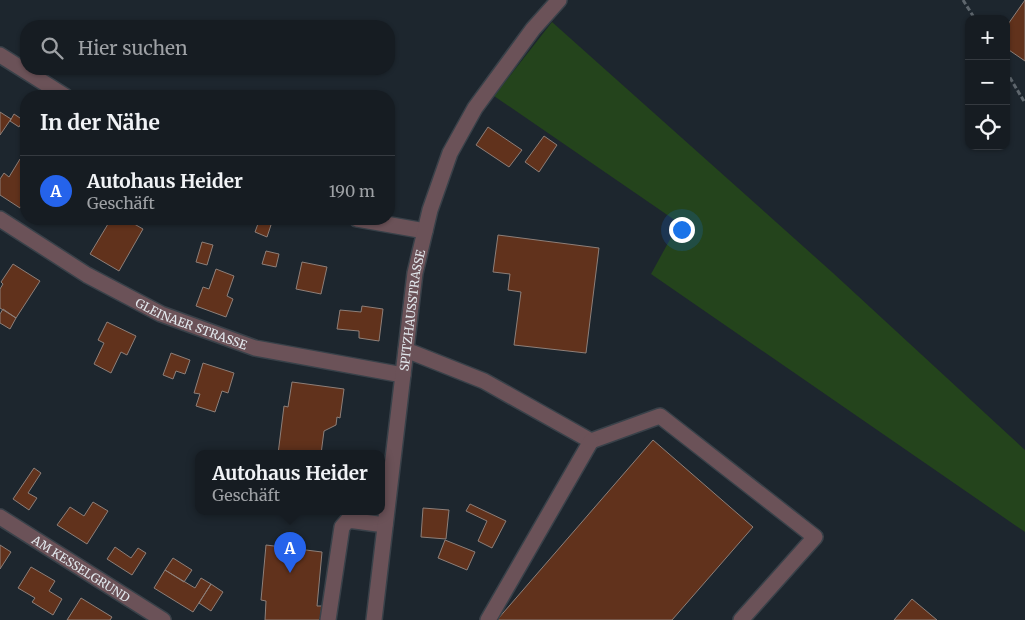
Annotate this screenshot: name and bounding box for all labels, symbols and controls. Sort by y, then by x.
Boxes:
map controls [965,15,1010,150]
button: + [965,15,1010,60]
search box [20,20,395,75]
icon: search [38,34,66,62]
text: Hier suchen [78,36,188,60]
button: − [965,60,1010,105]
button: locate [965,105,1010,150]
text: In der Nähe [40,109,160,136]
text: Autohaus Heider [87,169,243,193]
text: A [50,181,62,201]
text: 190 m [329,181,375,201]
text: Geschäft [87,193,155,213]
your location [669,217,695,243]
street label: SPITZHAUSSTRASSE [396,248,428,372]
street label: GLEINAER STRASSE [133,295,250,352]
popup [195,450,385,515]
text: Autohaus Heider [212,461,368,485]
text: Geschäft [212,485,280,505]
street label: AM KESSELGRUND [28,531,133,605]
pin: A [274,532,306,573]

